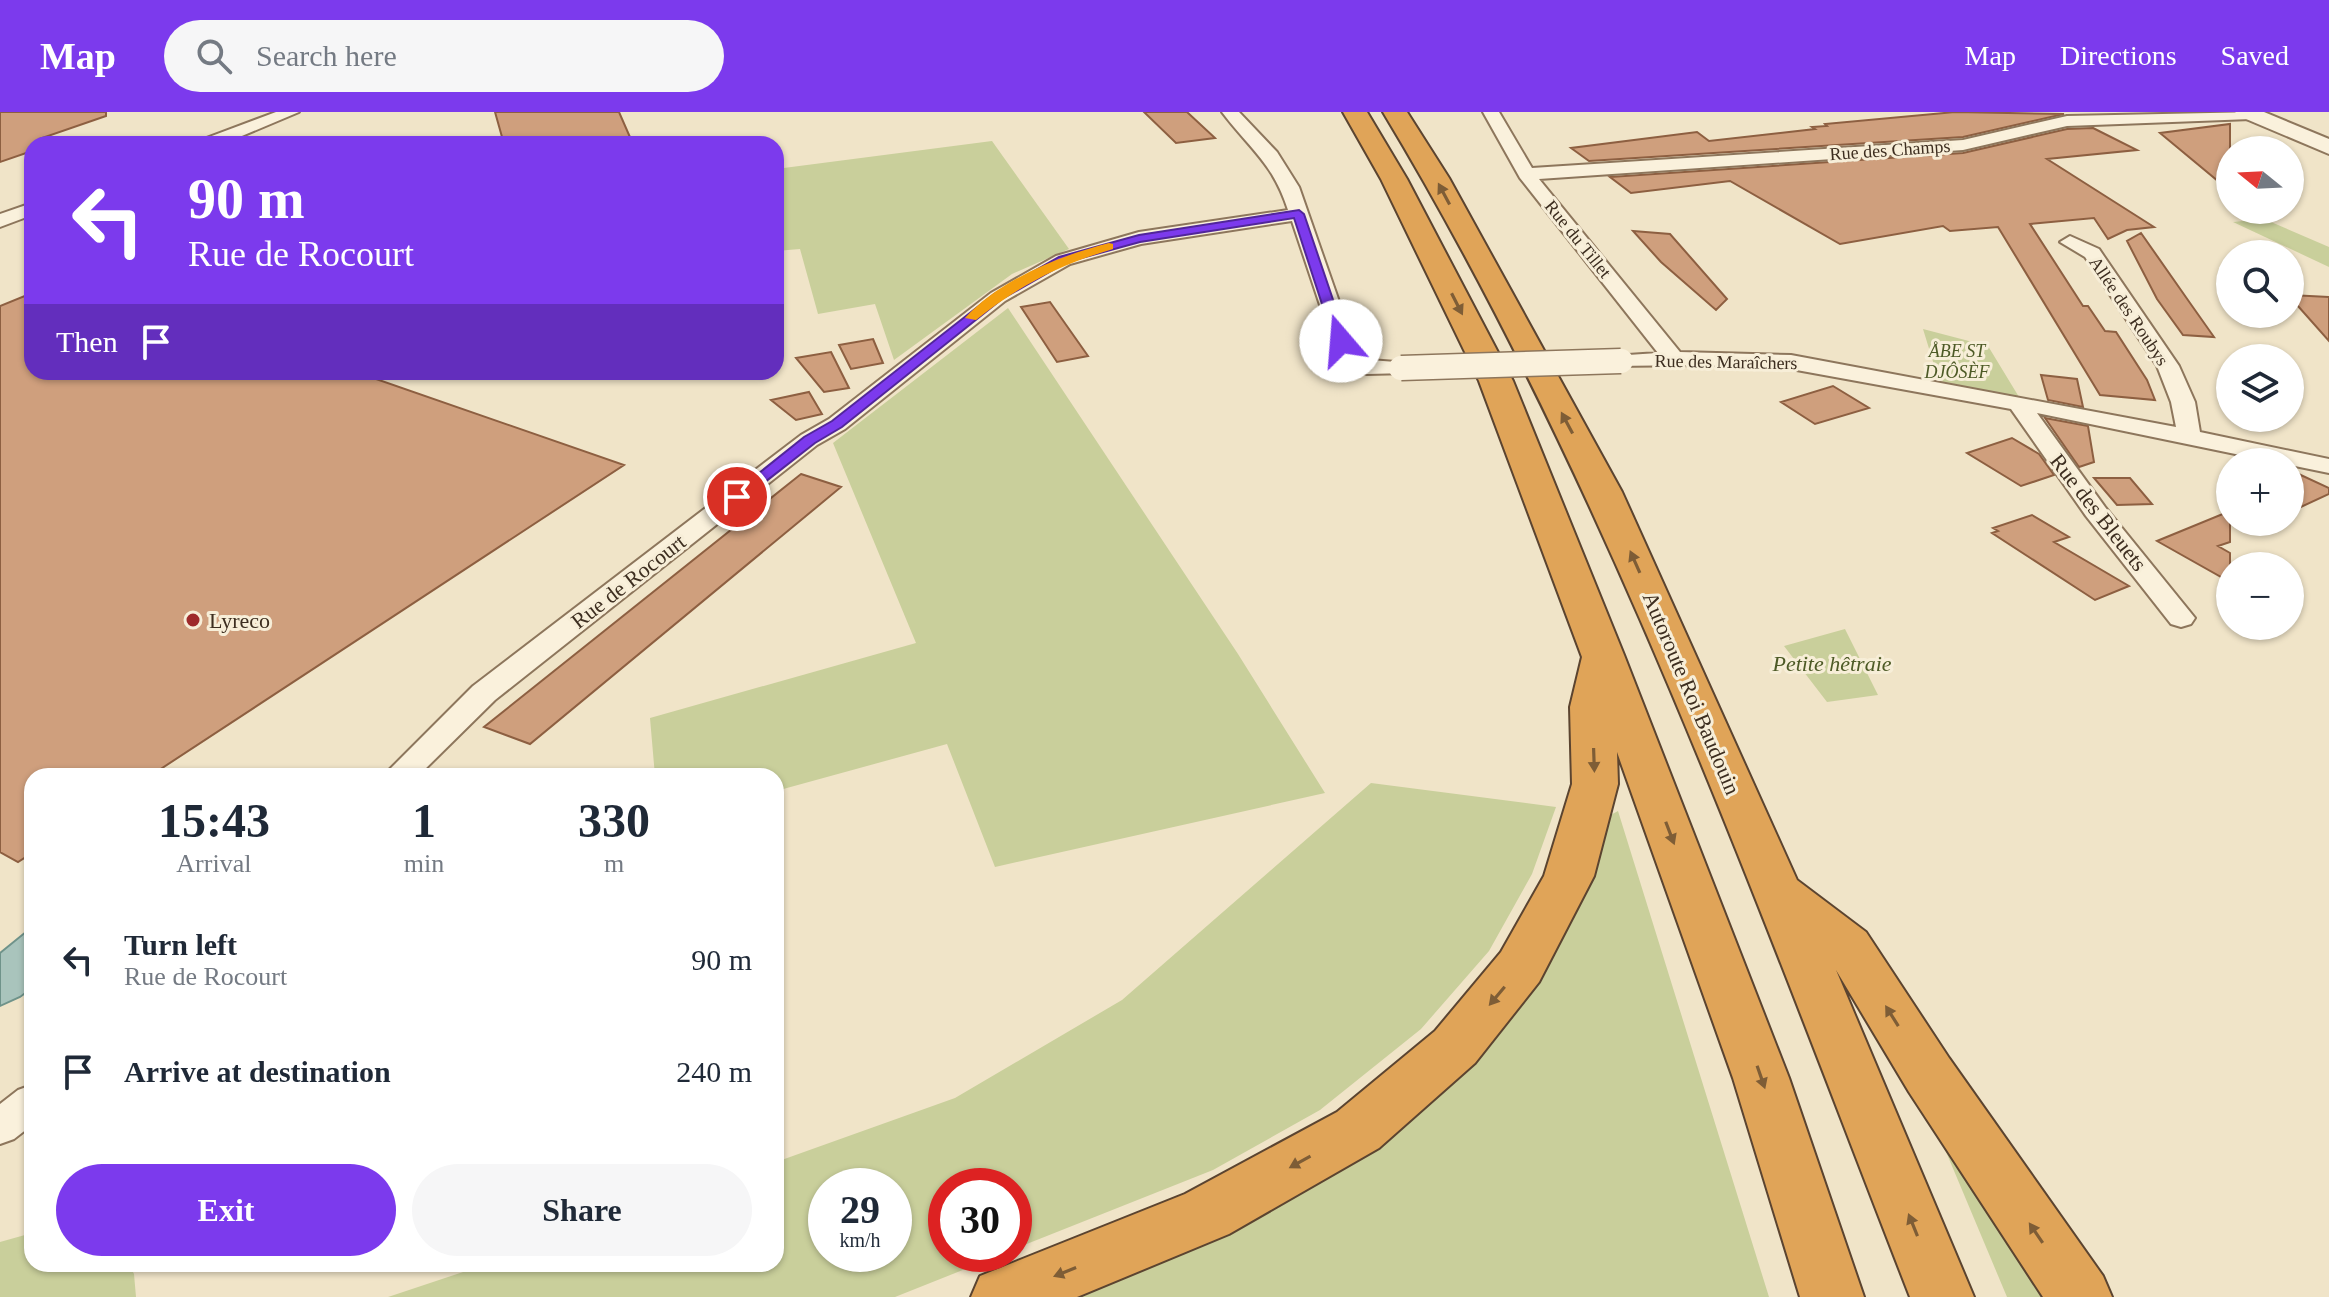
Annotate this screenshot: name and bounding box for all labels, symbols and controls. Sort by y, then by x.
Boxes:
search box [164,20,724,92]
icon: search [192,34,236,78]
text: Map [40,35,116,77]
text: Search here [256,39,397,72]
text: Map [1965,40,2016,71]
text: Directions [2060,40,2177,71]
text: Saved [2221,40,2289,71]
street label: Rue des Champs [1829,136,1951,164]
north arrow [2216,136,2304,224]
map controls [2216,136,2304,640]
icon: left [56,168,160,272]
text: 90 m [188,168,305,230]
one-way arrow [1438,182,1451,205]
street label: Rue du Tillet [1541,196,1615,282]
text: Rue de Rocourt [188,234,414,274]
button: search [2216,240,2304,328]
street label: Allée des Roubys [2085,253,2173,369]
one-way arrow [1451,293,1464,316]
position arrow [1299,299,1383,383]
icon: arrive [134,320,178,364]
text: Then [56,325,118,358]
park label: ÅBE ST DJÔSÈF [1924,341,1990,382]
button: layers [2216,344,2304,432]
street label: Rue des Maraîchers [1654,351,1798,373]
one-way arrow [1560,412,1574,434]
button: + [2216,448,2304,536]
street label: Rue des Bleuets [2045,449,2152,576]
pin [703,463,771,531]
icon: arrive [715,475,759,519]
street label: Rue de Rocourt [566,529,690,634]
one-way arrow [1628,550,1642,574]
button: − [2216,552,2304,640]
street label: Autoroute Roi Baudouin [1638,588,1746,798]
place label: Lyreco [209,608,270,633]
marker: Lyreco [184,611,202,629]
park label: Petite hêtraie [1771,651,1892,676]
one-way arrow [1588,748,1601,773]
text: 15:43 [158,794,270,847]
text: 1 [412,794,436,847]
text: 330 [578,794,650,847]
one-way arrow [1664,821,1677,845]
text: Arrival [176,849,251,878]
text: min [404,849,444,878]
text: m [604,849,624,878]
text: Turn left [124,928,237,961]
icon: left [56,938,100,982]
text: 90 m [691,943,752,976]
text: Rue de Rocourt [124,962,287,991]
one-way arrow [1489,986,1506,1006]
one-way arrow [1886,1005,1900,1027]
icon: arrive [56,1050,100,1094]
text: Arrive at destination [124,1055,391,1088]
text: 240 m [676,1055,752,1088]
one-way arrow [1755,1065,1767,1089]
one-way arrow [1289,1155,1311,1169]
button: Exit [56,1164,396,1256]
button: Share [412,1164,752,1256]
speed limit sign: 30 [928,1168,1032,1272]
text: 29 [840,1187,880,1232]
one-way arrow [1906,1213,1919,1237]
one-way arrow [2029,1222,2044,1243]
text: km/h [839,1229,881,1251]
one-way arrow [1053,1266,1077,1279]

